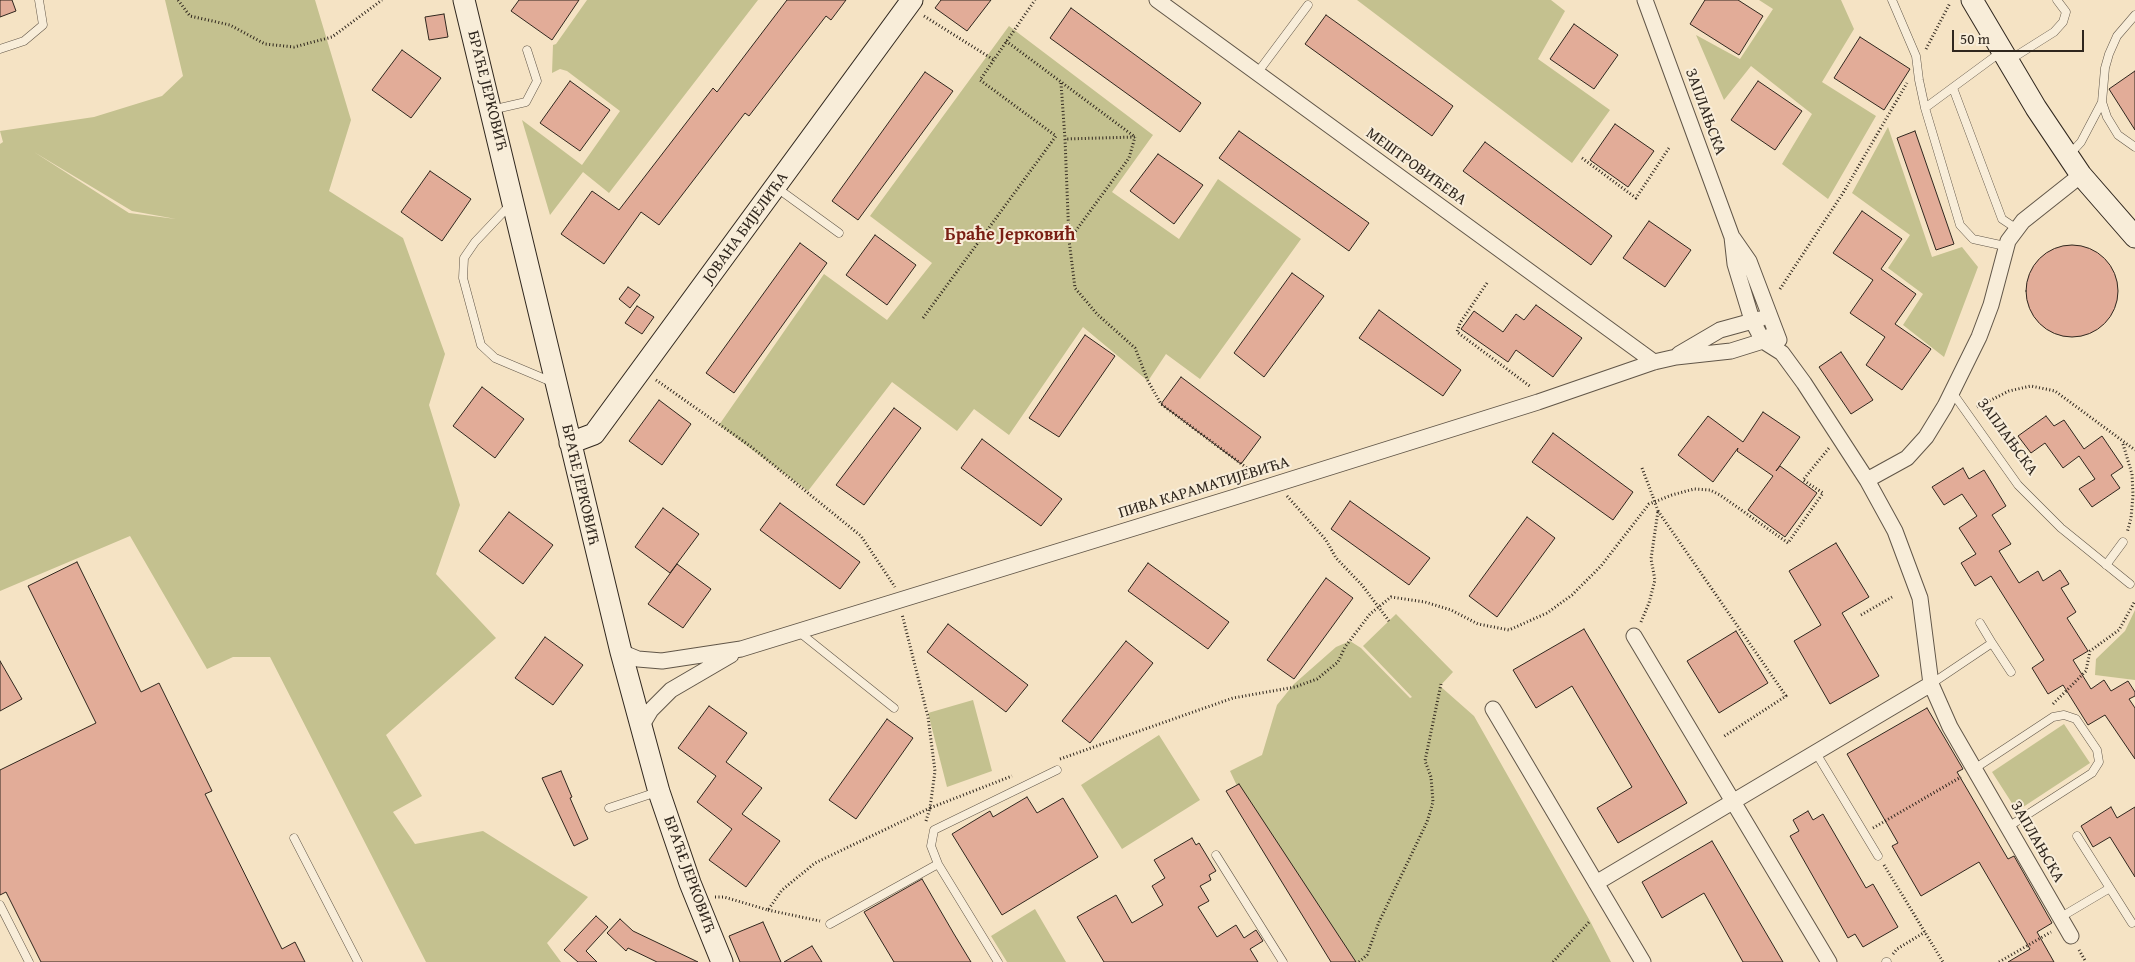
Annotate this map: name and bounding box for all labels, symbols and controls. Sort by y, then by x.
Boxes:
scale bar [1955,20,2088,52]
text: 50 m [1960,28,1990,49]
street label: БРАЋЕ ЈЕРКОВИЋ [463,29,511,153]
street label: ЗАПЛАЊСКА [1680,66,1730,158]
street label: МЕШТРОВИЋЕВА [1362,124,1470,210]
street label: ЈОВАНА БИЈЕЛИЋА [699,169,793,287]
district label: Браће Јерковић [945,224,1075,246]
street label: ЗАПЛАЊСКА [1973,395,2041,479]
street label: БРАЋЕ ЈЕРКОВИЋ [557,423,603,547]
street label: ПИВА КАРАМАТИЈЕВИЋА [1116,453,1292,523]
street label: ЗАПЛАЊСКА [2006,798,2068,886]
street label: БРАЋЕ ЈЕРКОВИЋ [659,814,719,936]

